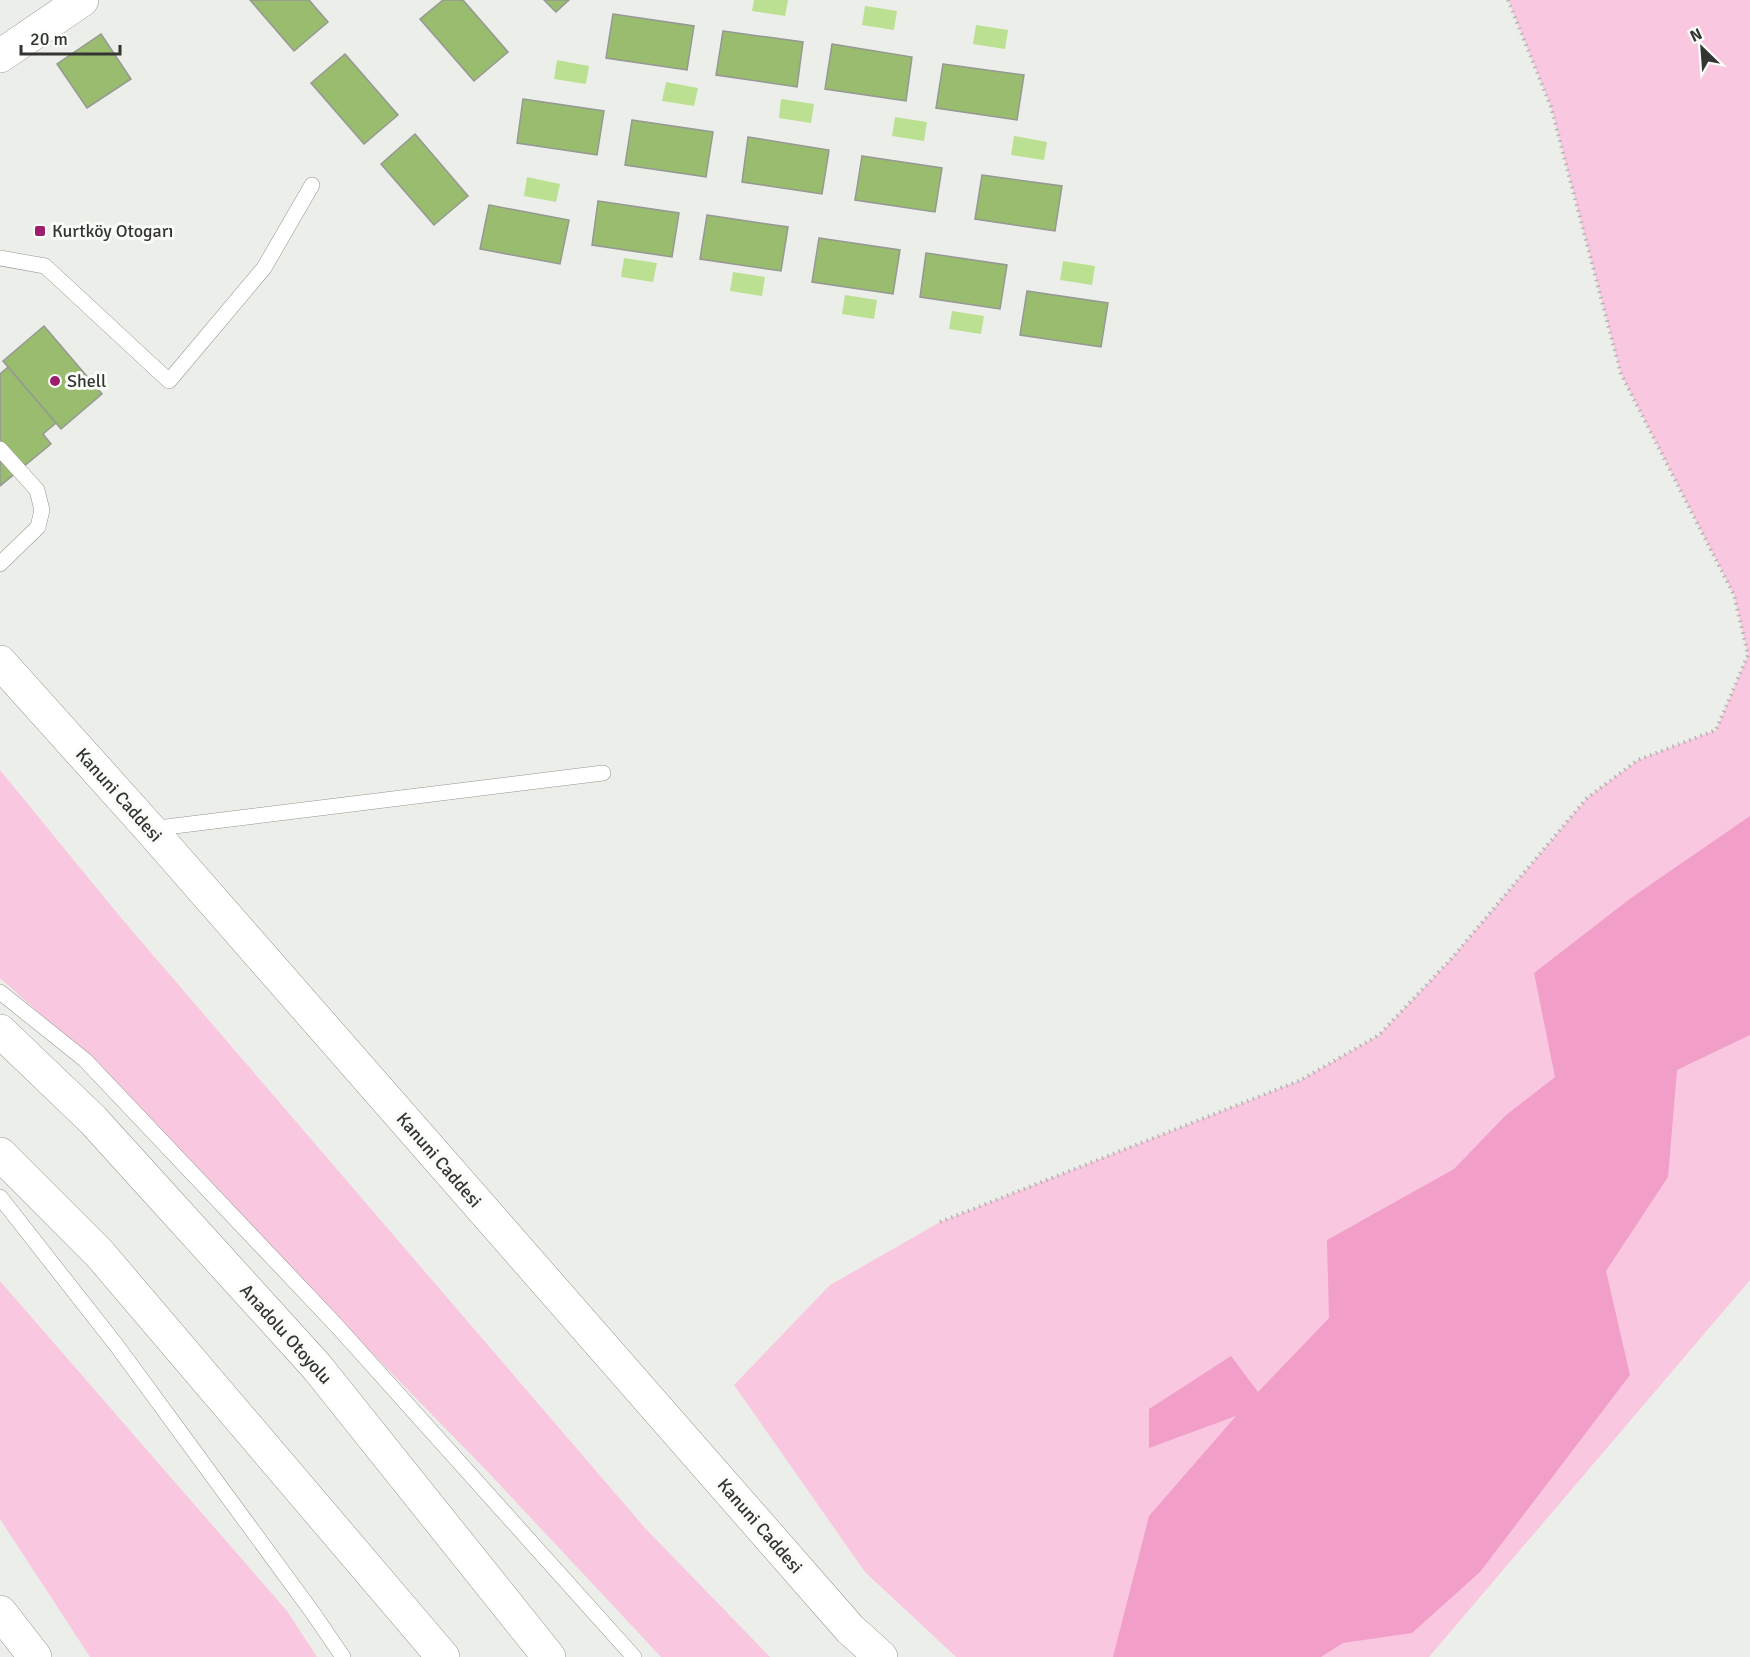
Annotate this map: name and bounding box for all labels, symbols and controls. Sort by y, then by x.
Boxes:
scale bar [21,18,120,56]
north arrow [1672,18,1732,78]
text: N [1687,24,1705,47]
text: 20 m [30,28,68,50]
place label: Kurtköy Otogarı [52,220,173,242]
marker: Kurtköy Otogarı [33,224,47,238]
place label: Shell [67,370,106,392]
marker: Shell [48,374,62,388]
street label: Kanuni Caddesi [71,743,167,847]
street label: Kanuni Caddesi [392,1108,486,1212]
street label: Anadolu Otoyolu [235,1279,337,1389]
street label: Kanuni Caddesi [713,1474,807,1578]

